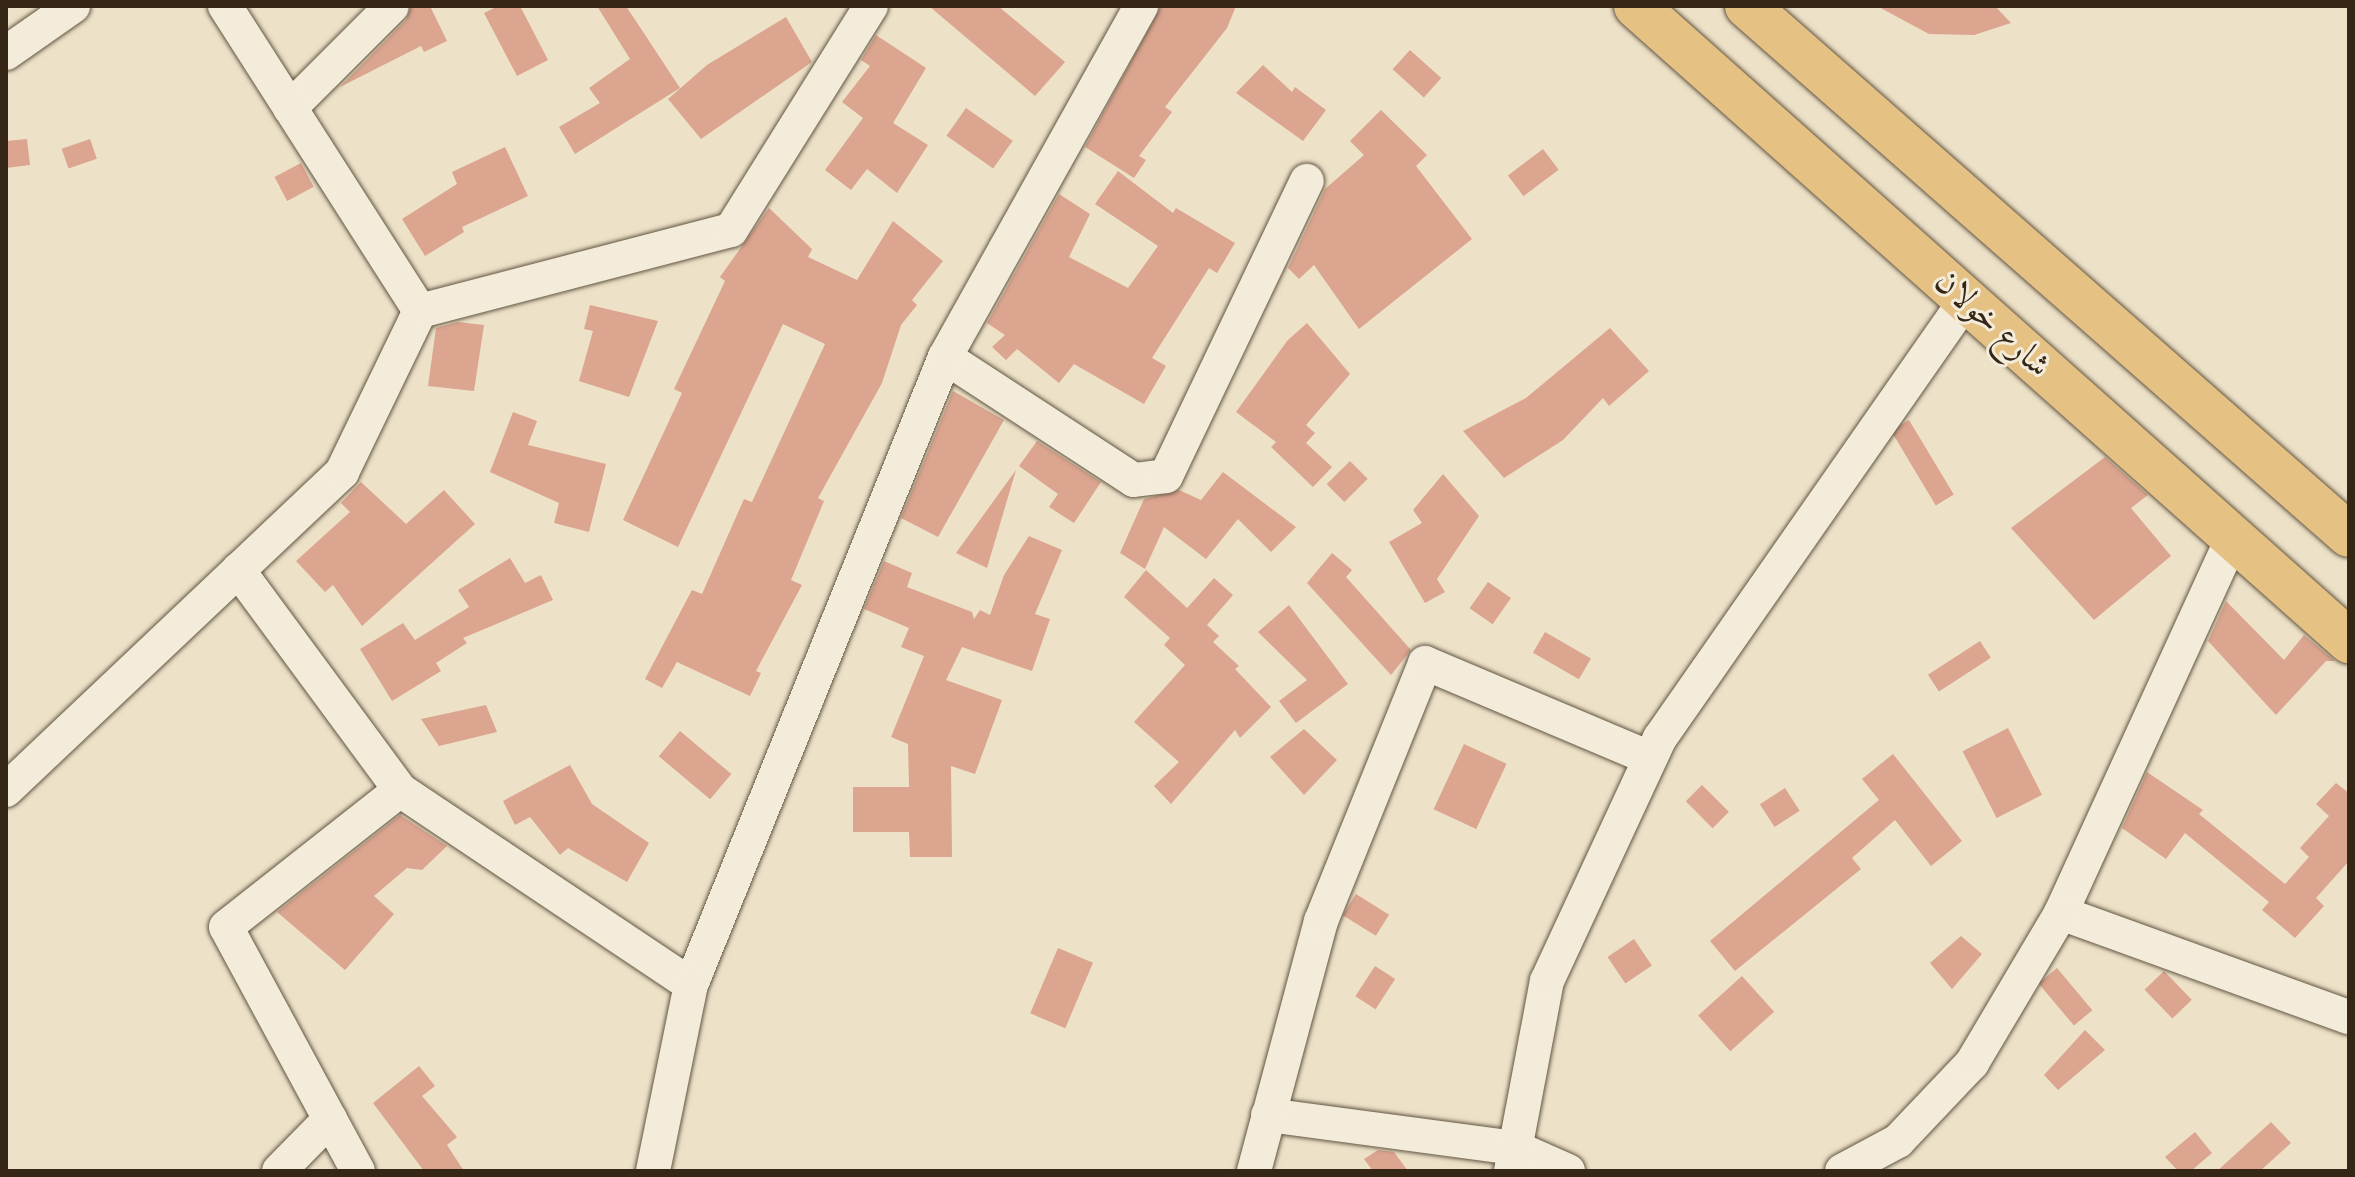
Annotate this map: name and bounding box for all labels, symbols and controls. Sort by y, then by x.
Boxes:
street label: شارع خولان [1926,261,2058,387]

